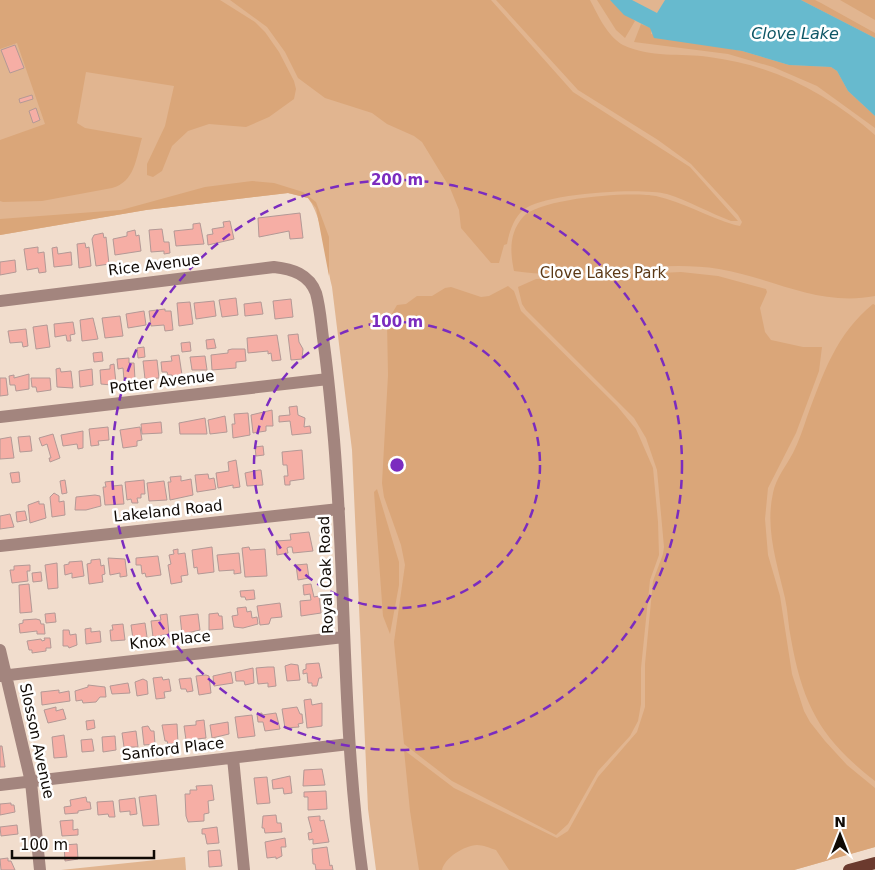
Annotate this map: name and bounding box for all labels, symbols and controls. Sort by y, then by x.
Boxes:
water label: Clove Lake [751,24,839,43]
text: 200 m [371,171,423,189]
street label: Rice Avenue [107,250,201,280]
park label: Clove Lakes Park [540,264,667,282]
text: 100 m [371,313,423,331]
street label: Potter Avenue [109,367,215,397]
centre of rings [388,456,406,474]
street label: Lakeland Road [112,496,224,526]
street label: Royal Oak Road [315,516,337,634]
street label: Knox Place [128,627,212,653]
street label: Slosson Avenue [16,682,58,800]
street label: Sanford Place [121,734,225,764]
north arrow [815,810,865,860]
text: N [834,814,846,830]
scale bar [12,828,155,860]
text: 100 m [20,836,68,854]

